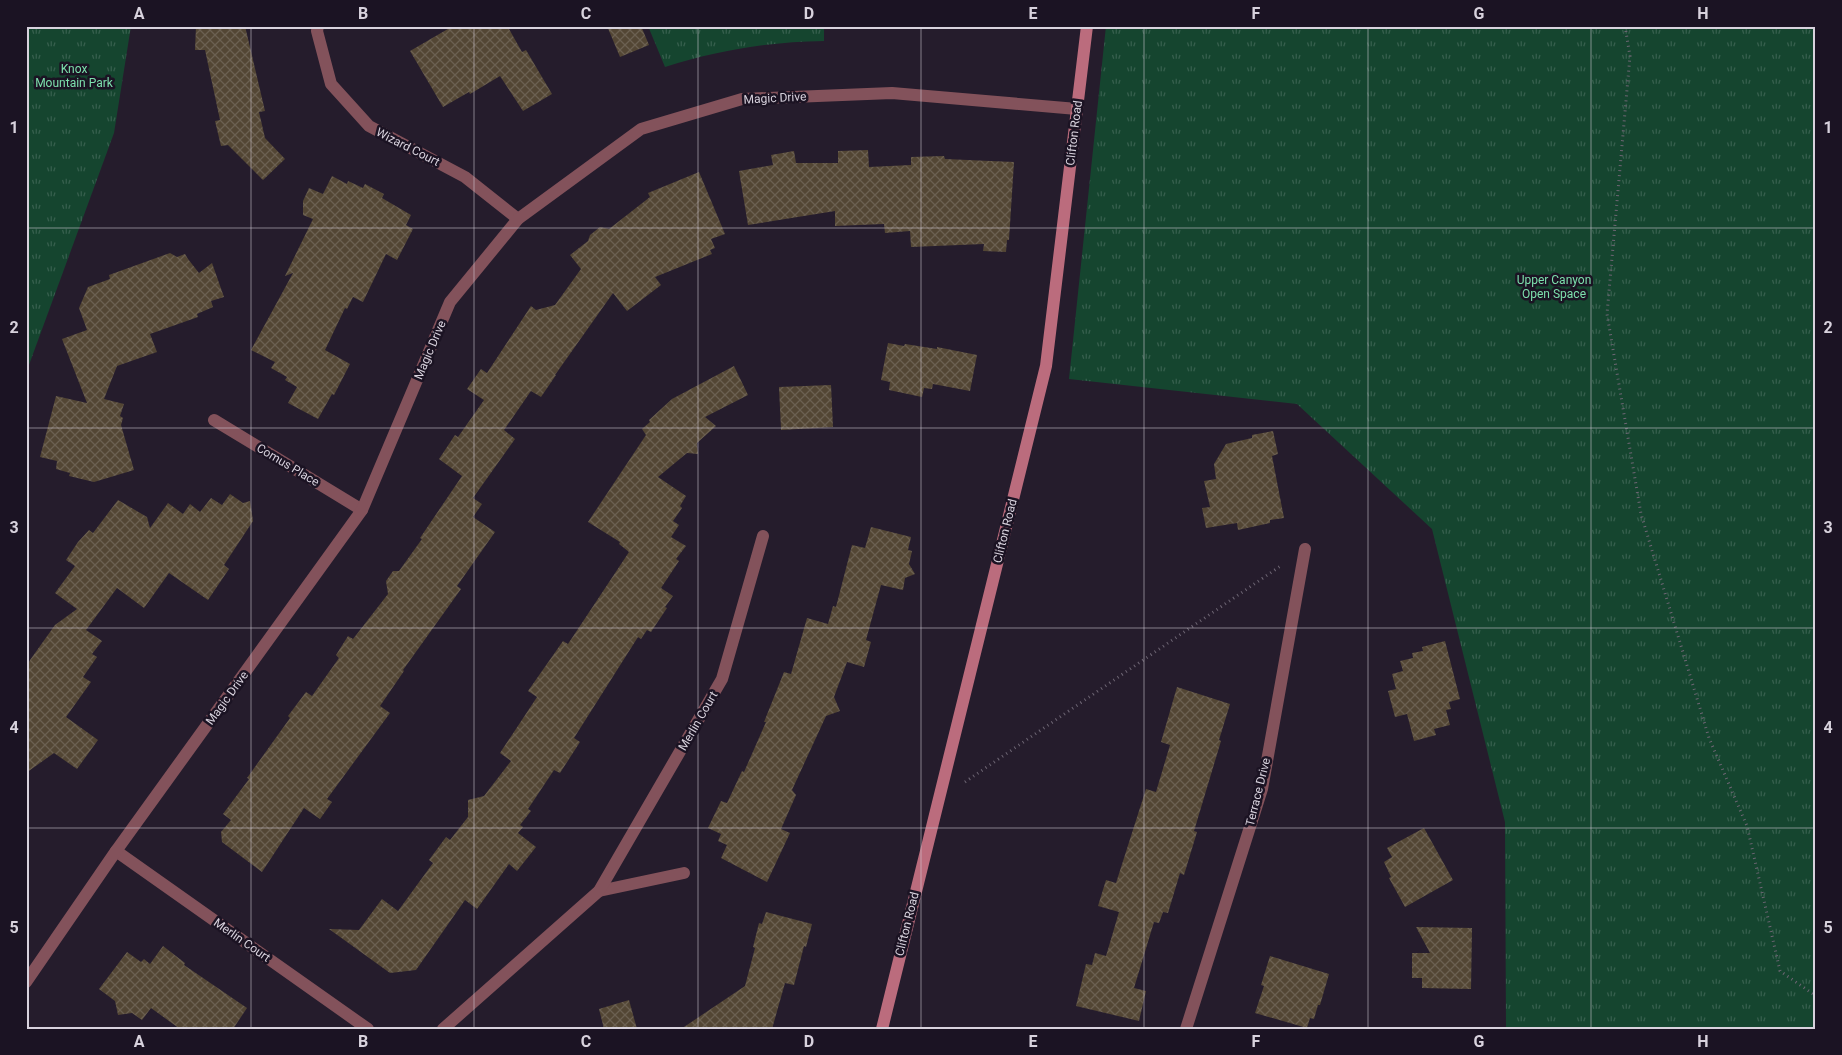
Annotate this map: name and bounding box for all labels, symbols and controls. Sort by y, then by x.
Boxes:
text: A [134,4,145,23]
text: B [358,4,368,23]
text: C [581,4,591,23]
text: D [804,4,814,23]
text: E [1029,4,1038,23]
text: F [1252,4,1261,23]
text: G [1474,4,1485,23]
text: H [1697,4,1709,23]
park label: Knox Mountain Park [35,62,114,90]
street label: Magic Drive [743,89,807,107]
street label: Clifton Road [1063,100,1085,166]
text: 1 [9,118,19,137]
text: 1 [1823,118,1833,137]
street label: Wizard Court [374,125,442,169]
park label: Upper Canyon Open Space [1517,273,1591,301]
text: 2 [9,318,19,337]
street label: Magic Drive [411,318,449,382]
text: 2 [1823,318,1833,337]
street label: Comus Place [254,441,322,489]
street label: Clifton Road [990,497,1020,565]
text: 3 [9,518,19,537]
text: 3 [1823,518,1833,537]
street label: Magic Drive [203,668,251,728]
street label: Merlin Court [675,689,721,753]
text: 4 [9,718,19,737]
text: 4 [1823,718,1833,737]
street label: Terrace Drive [1243,756,1273,828]
street label: Clifton Road [892,890,922,958]
street label: Merlin Court [211,915,273,965]
text: 5 [9,918,19,937]
text: 5 [1823,918,1833,937]
text: A [134,1032,145,1051]
text: B [358,1032,368,1051]
text: C [581,1032,591,1051]
text: D [804,1032,814,1051]
text: E [1029,1032,1038,1051]
text: F [1252,1032,1261,1051]
text: G [1474,1032,1485,1051]
text: H [1697,1032,1709,1051]

